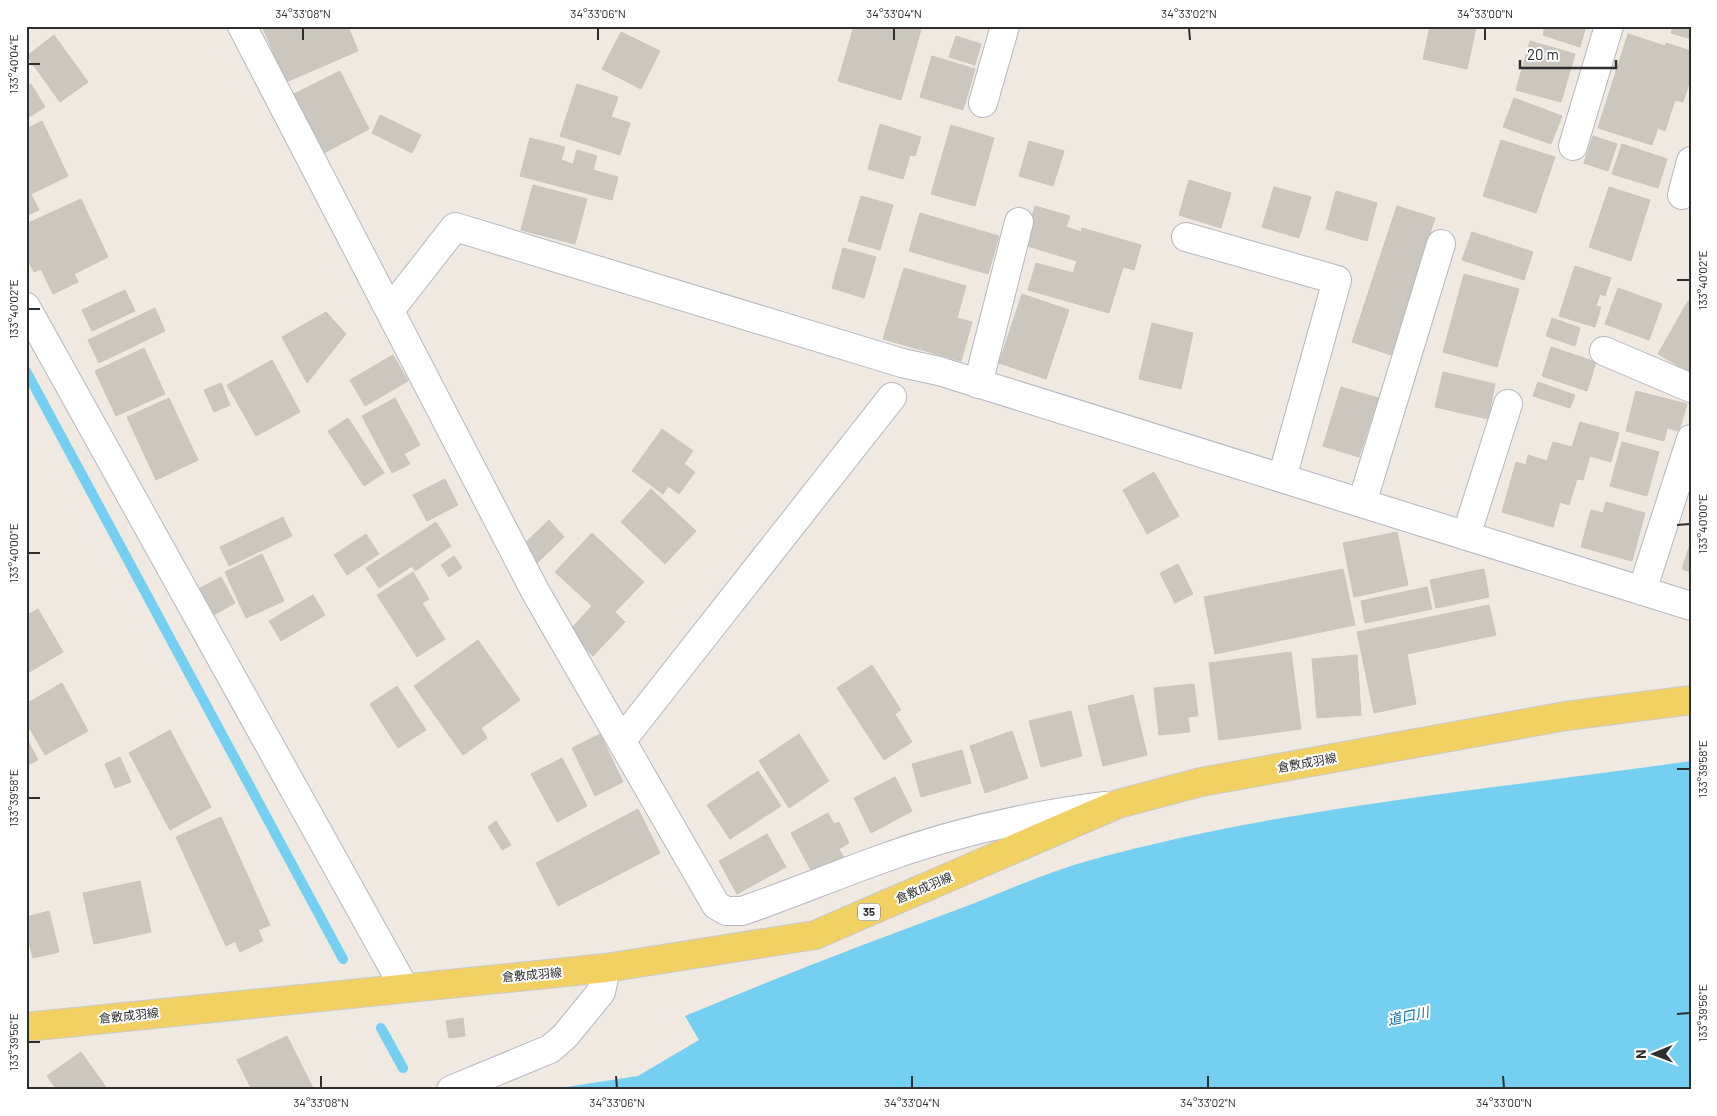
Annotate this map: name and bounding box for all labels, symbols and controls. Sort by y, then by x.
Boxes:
text: 34°33'08"N [275,6,331,20]
text: 34°33'06"N [570,6,626,20]
text: 34°33'04"N [866,6,922,20]
text: 34°33'02"N [1161,6,1217,20]
text: 34°33'00"N [1457,6,1513,20]
text: 133°40'04"E [6,34,20,94]
scale bar [1520,38,1616,70]
text: 20 m [1527,45,1559,63]
text: 133°40'02"E [1695,250,1709,310]
text: 133°40'02"E [6,279,20,339]
text: 133°40'00"E [1695,494,1709,554]
text: 133°40'00"E [6,523,20,583]
text: 133°39'58"E [1695,740,1709,798]
street label: 倉敷成羽線 [1276,750,1338,774]
text: 133°39'58"E [6,769,20,827]
street label: 倉敷成羽線 [893,869,954,905]
road number: 35 [858,904,880,920]
street label: 倉敷成羽線 [501,964,562,984]
text: 133°39'56"E [1695,984,1709,1042]
water label: 道口川 [1386,1002,1432,1028]
street label: 倉敷成羽線 [98,1005,159,1025]
text: 133°39'56"E [6,1013,20,1071]
north arrow [1630,1028,1680,1078]
text: N [1632,1049,1649,1059]
text: 34°33'08"N [293,1095,349,1109]
text: 34°33'06"N [589,1095,645,1109]
text: 34°33'04"N [884,1095,940,1109]
text: 34°33'02"N [1180,1095,1236,1109]
text: 34°33'00"N [1476,1095,1532,1109]

